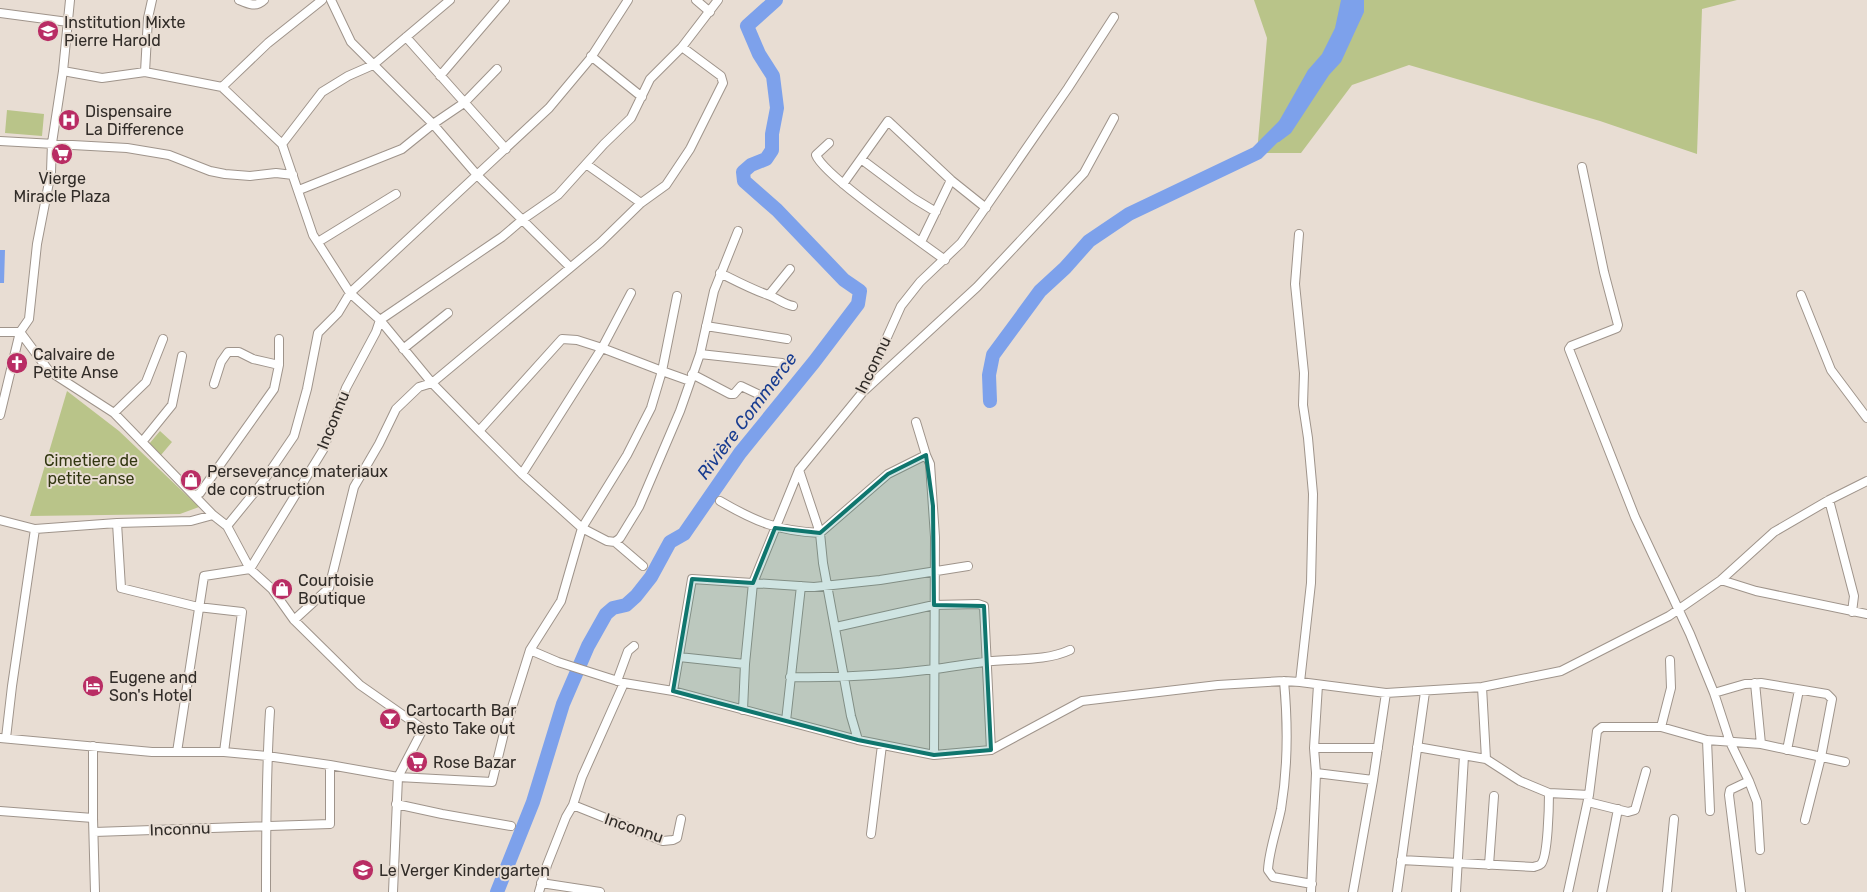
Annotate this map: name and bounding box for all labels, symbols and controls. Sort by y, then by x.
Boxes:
place label: Institution Mixte Pierre Harold [64,13,186,50]
school or university icon: Institution Mixte Pierre Harold [36,19,60,43]
place label: Dispensaire La Difference [85,102,184,139]
hospital icon: Dispensaire La Difference [57,108,81,132]
supermarket icon: Vierge Miracle Plaza [50,142,74,166]
place label: Vierge Miracle Plaza [14,169,110,206]
street label: Inconnu [851,333,895,397]
place label: Calvaire de Petite Anse [33,345,118,382]
water label: Rivière Commerce [692,348,802,484]
church icon: Calvaire de Petite Anse [5,351,29,375]
street label: Inconnu [313,388,353,452]
park label: Cimetiere de petite-anse [44,451,138,488]
place label: Perseverance materiaux de construction [207,462,388,499]
shop icon: Perseverance materiaux de construction [179,468,203,492]
place label: Courtoisie Boutique [298,571,374,608]
shop icon: Courtoisie Boutique [270,577,294,601]
place label: Eugene and Son's Hotel [109,668,197,705]
hotel icon: Eugene and Son's Hotel [81,674,105,698]
place label: Cartocarth Bar Resto Take out [406,701,516,738]
bar icon: Cartocarth Bar Resto Take out [378,707,402,731]
supermarket icon: Rose Bazar [405,750,429,774]
place label: Rose Bazar [433,753,516,772]
street label: Inconnu [602,809,666,847]
street label: Inconnu [149,818,211,840]
school or university icon: Le Verger Kindergarten [351,858,375,882]
place label: Le Verger Kindergarten [379,861,550,880]

